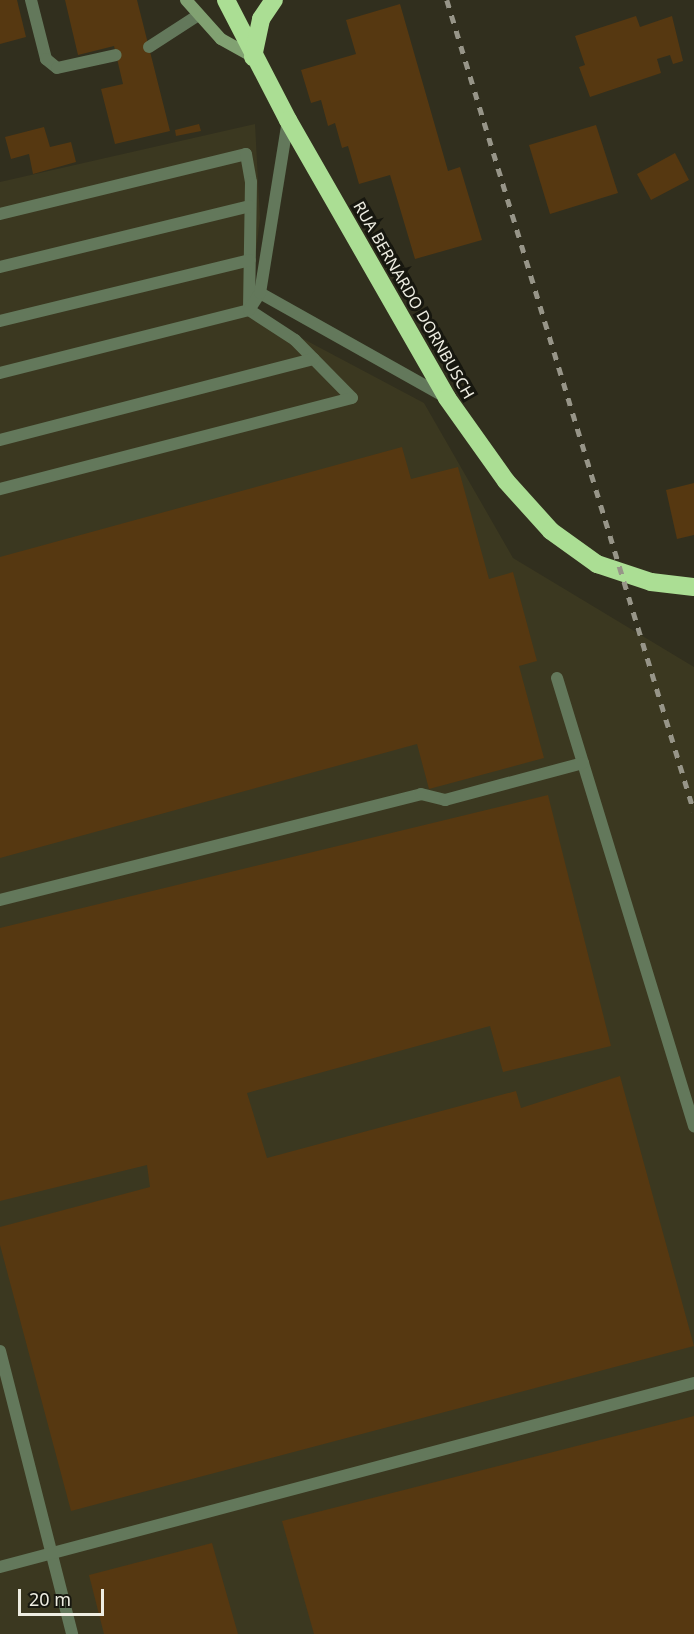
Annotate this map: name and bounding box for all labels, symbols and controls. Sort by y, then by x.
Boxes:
street label: RUA BERNARDO DORNBUSCH [349,198,479,402]
scale bar [21,1577,106,1615]
text: 20 m [29,1587,71,1611]

